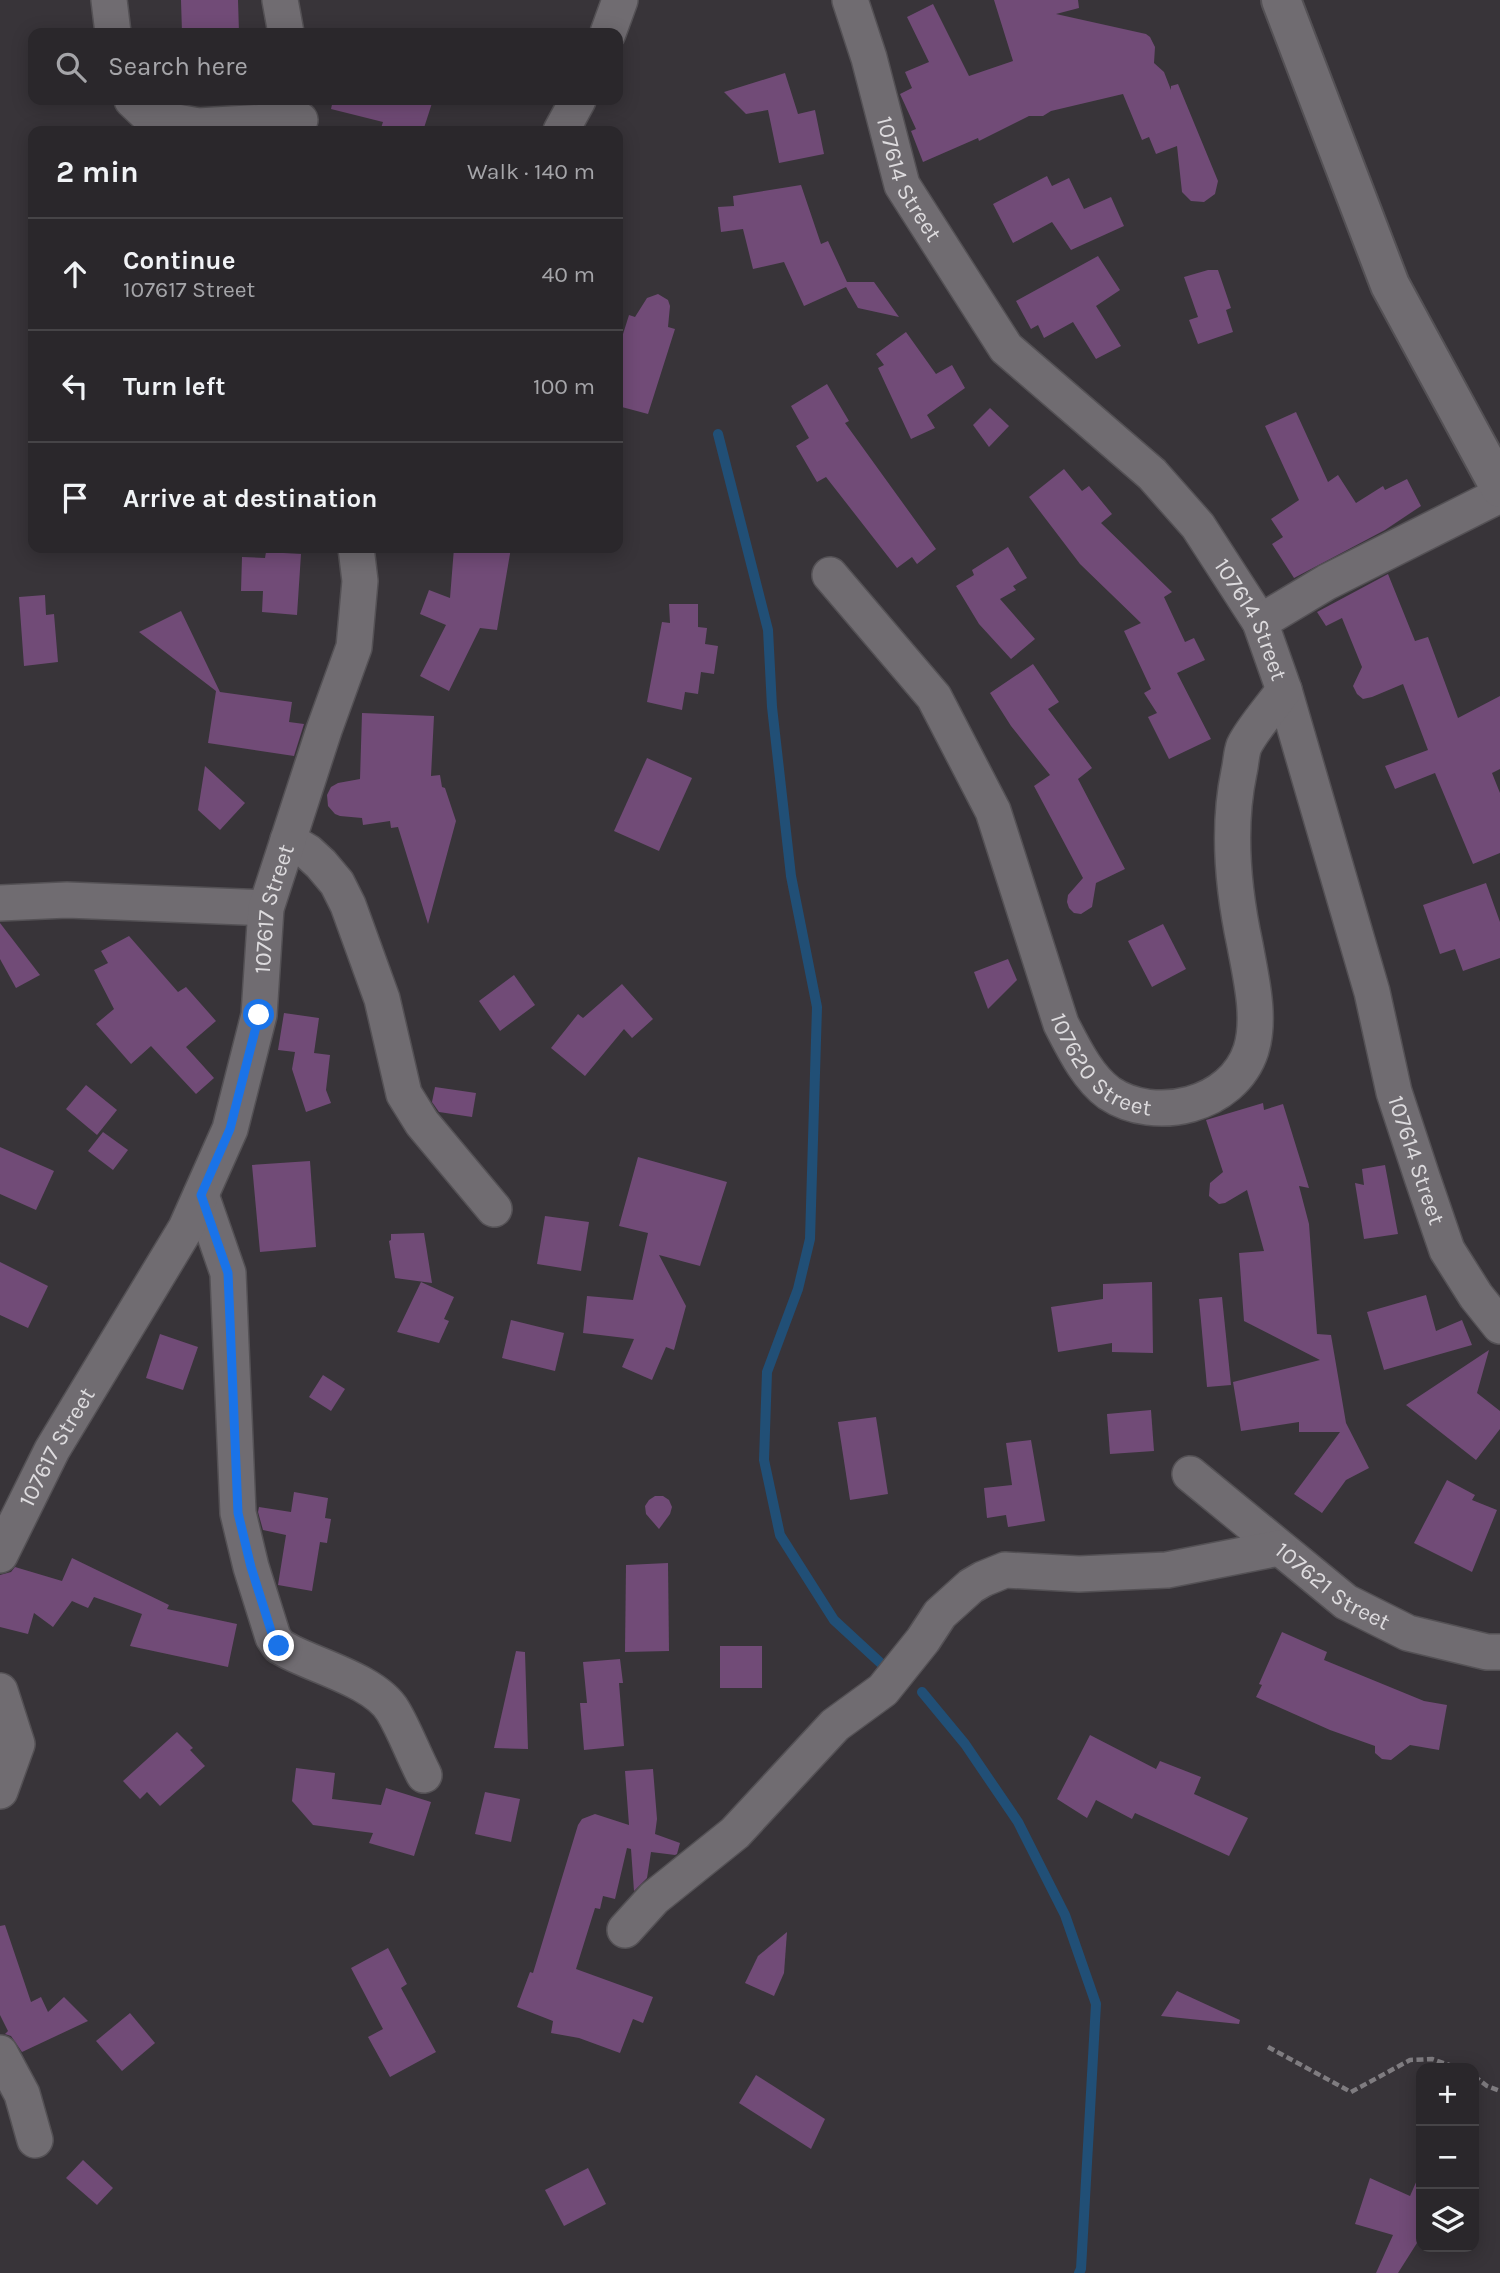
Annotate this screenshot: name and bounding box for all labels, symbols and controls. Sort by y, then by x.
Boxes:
search box [28,28,623,105]
icon: search [52,48,90,86]
text: Search here [108,51,248,82]
street label: 107614 Street [871,114,948,247]
text: 2 min [56,154,139,190]
text: Walk · 140 m [467,158,595,185]
text: Continue [123,245,235,276]
icon: ahead [56,255,94,293]
text: 40 m [542,261,595,288]
text: 107617 Street [123,276,255,303]
icon: left [56,367,94,405]
text: Turn left [123,371,225,402]
text: 100 m [533,373,595,400]
icon: arrive [56,479,94,517]
text: Arrive at destination [123,483,377,514]
street label: 107614 Street [1208,553,1293,685]
street label: 107617 Street [249,840,300,975]
route start [243,999,274,1030]
street label: 107620 Street [1044,1010,1154,1122]
street label: 107614 Street [1382,1092,1450,1229]
street label: 107617 Street [13,1382,101,1511]
street label: 107621 Street [1270,1537,1395,1636]
route end [263,1630,294,1661]
map controls [1416,2063,1479,2252]
button: + [1416,2063,1479,2126]
button: − [1416,2126,1479,2189]
button: layers [1416,2189,1479,2252]

